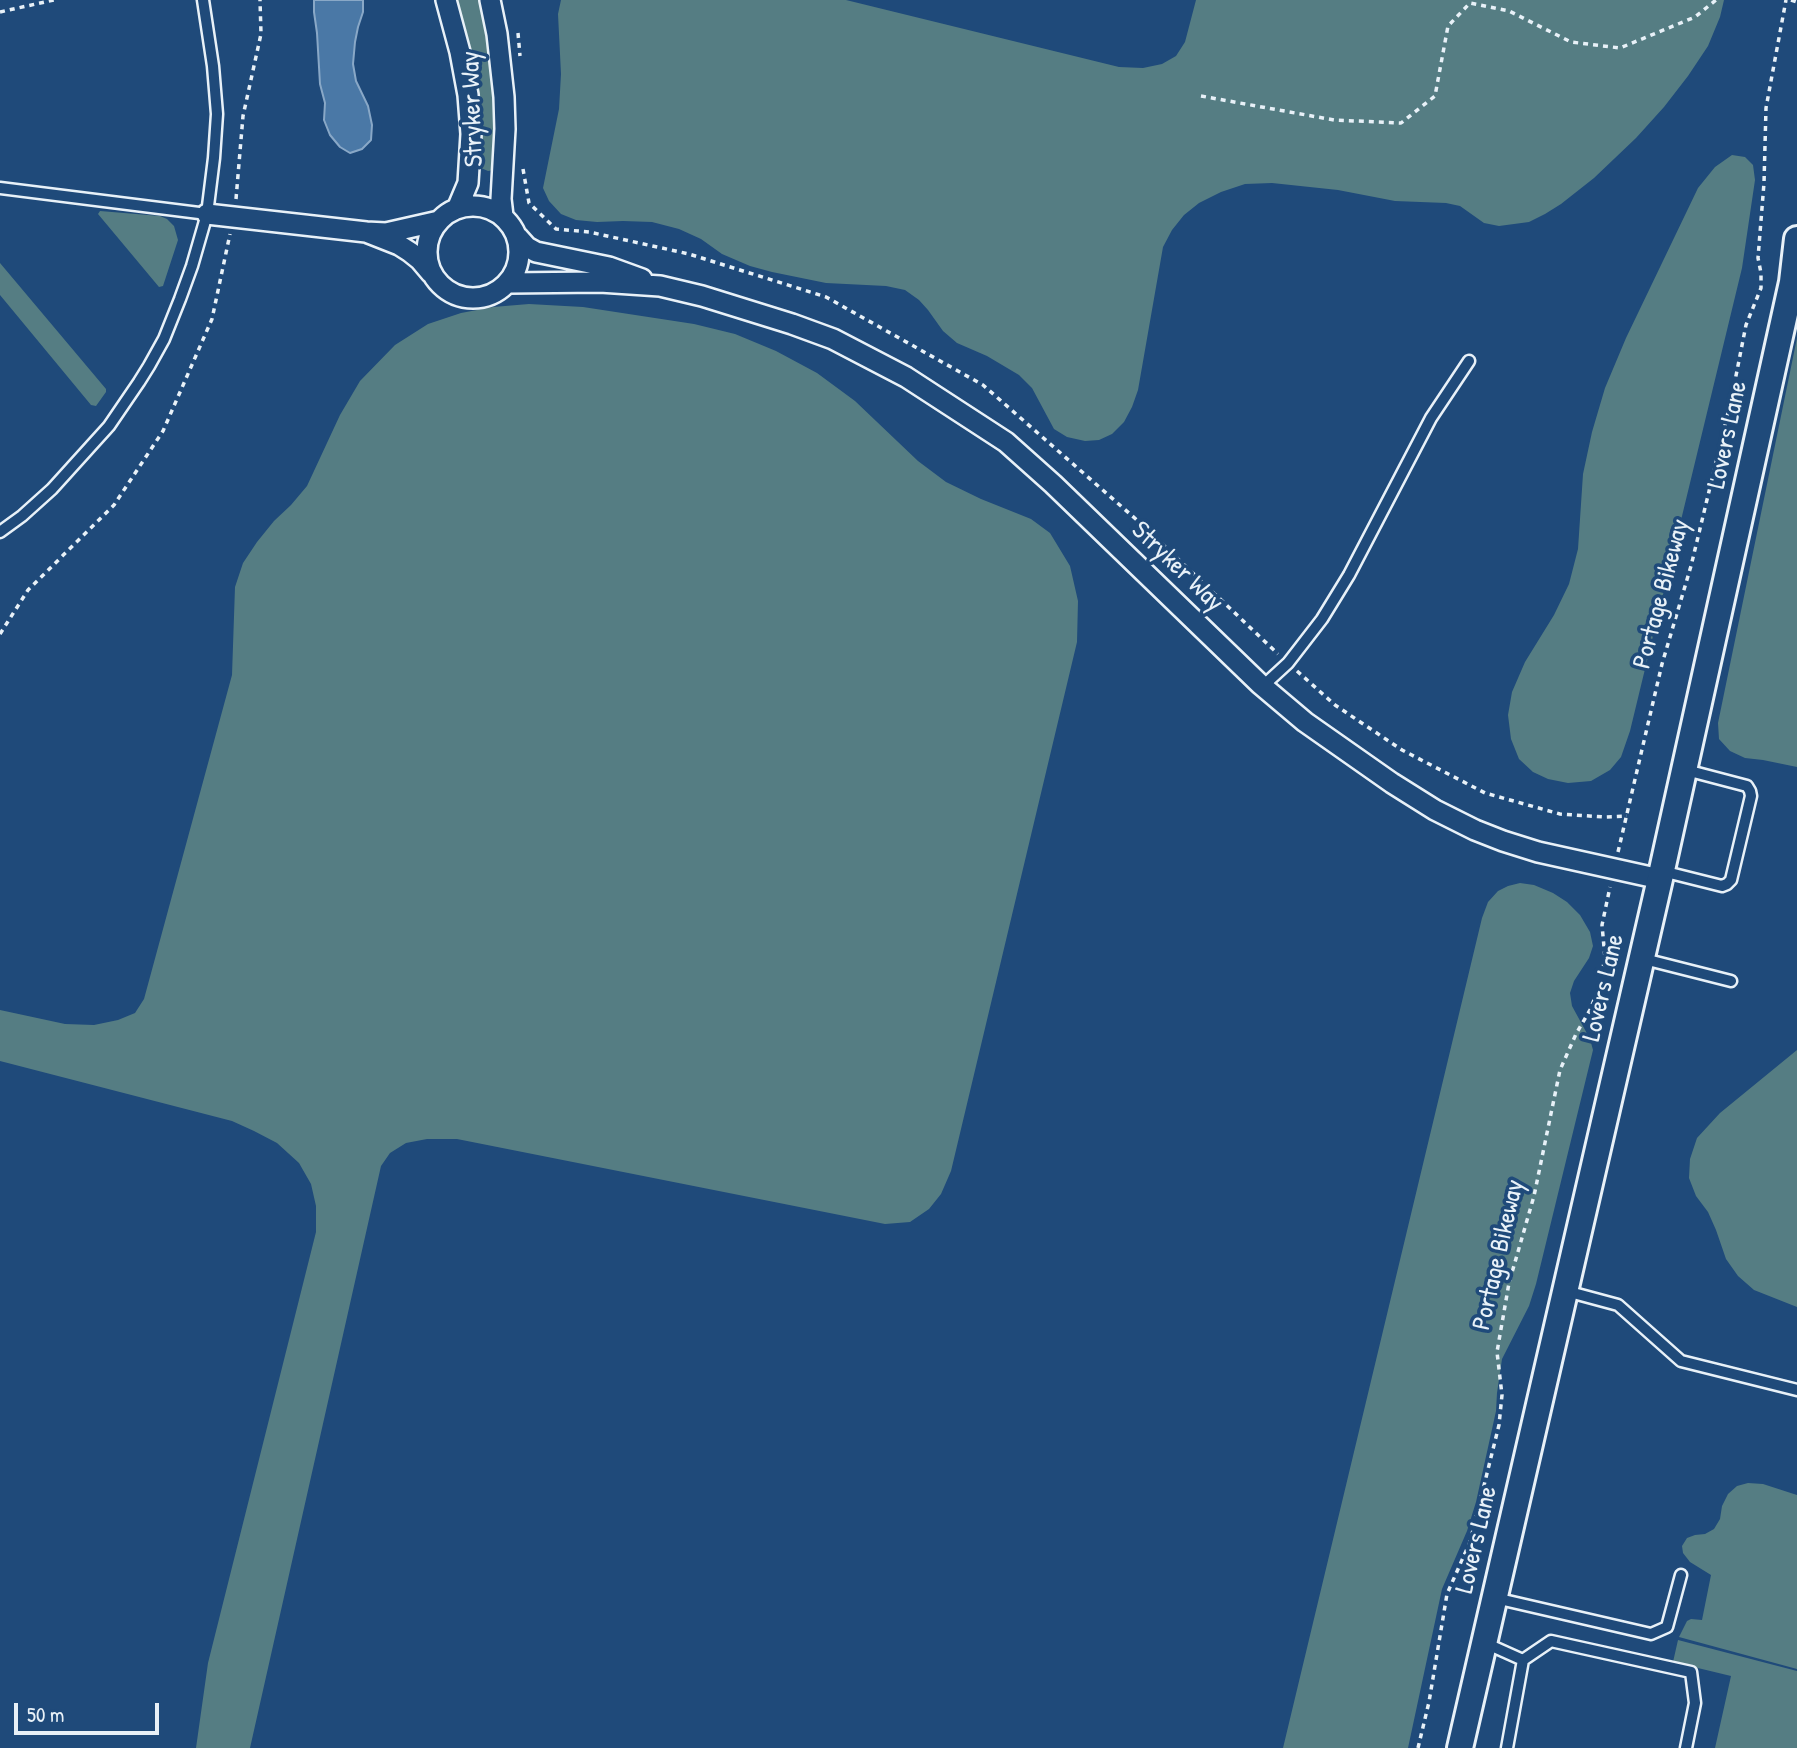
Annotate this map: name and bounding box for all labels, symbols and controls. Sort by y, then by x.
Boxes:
street label: Stryker Way [455,50,491,168]
street label: Lovers Lane [1701,379,1755,491]
street label: Stryker Way [1124,515,1230,619]
street label: Portage Bikeway [1627,516,1697,672]
street label: Lovers Lane [1577,931,1631,1045]
street label: Portage Bikeway [1467,1177,1531,1333]
street label: Lovers Lane [1450,1483,1504,1597]
scale bar [18,1688,163,1732]
text: 50 m [27,1700,64,1729]

